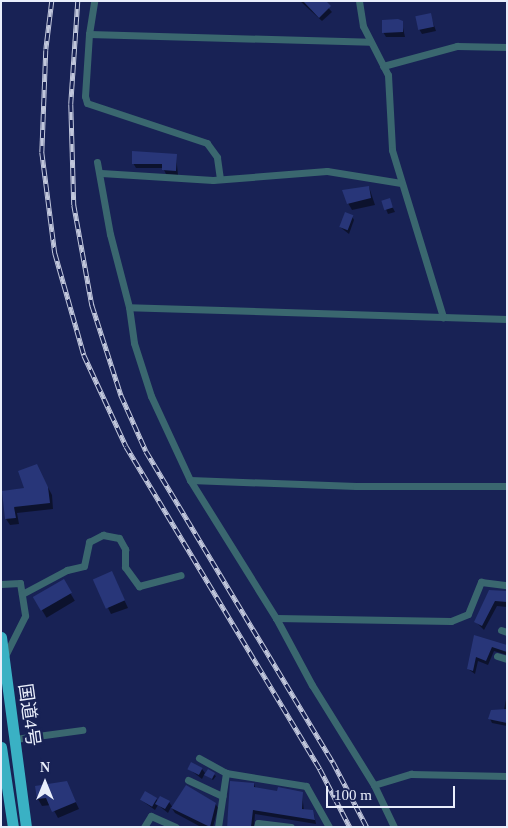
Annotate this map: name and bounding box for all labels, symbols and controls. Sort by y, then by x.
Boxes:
street label: 国道4号 [14,682,44,748]
north arrow [20,758,70,808]
text: N [40,760,50,775]
scale bar [328,776,457,808]
text: 100 m [334,787,372,803]

